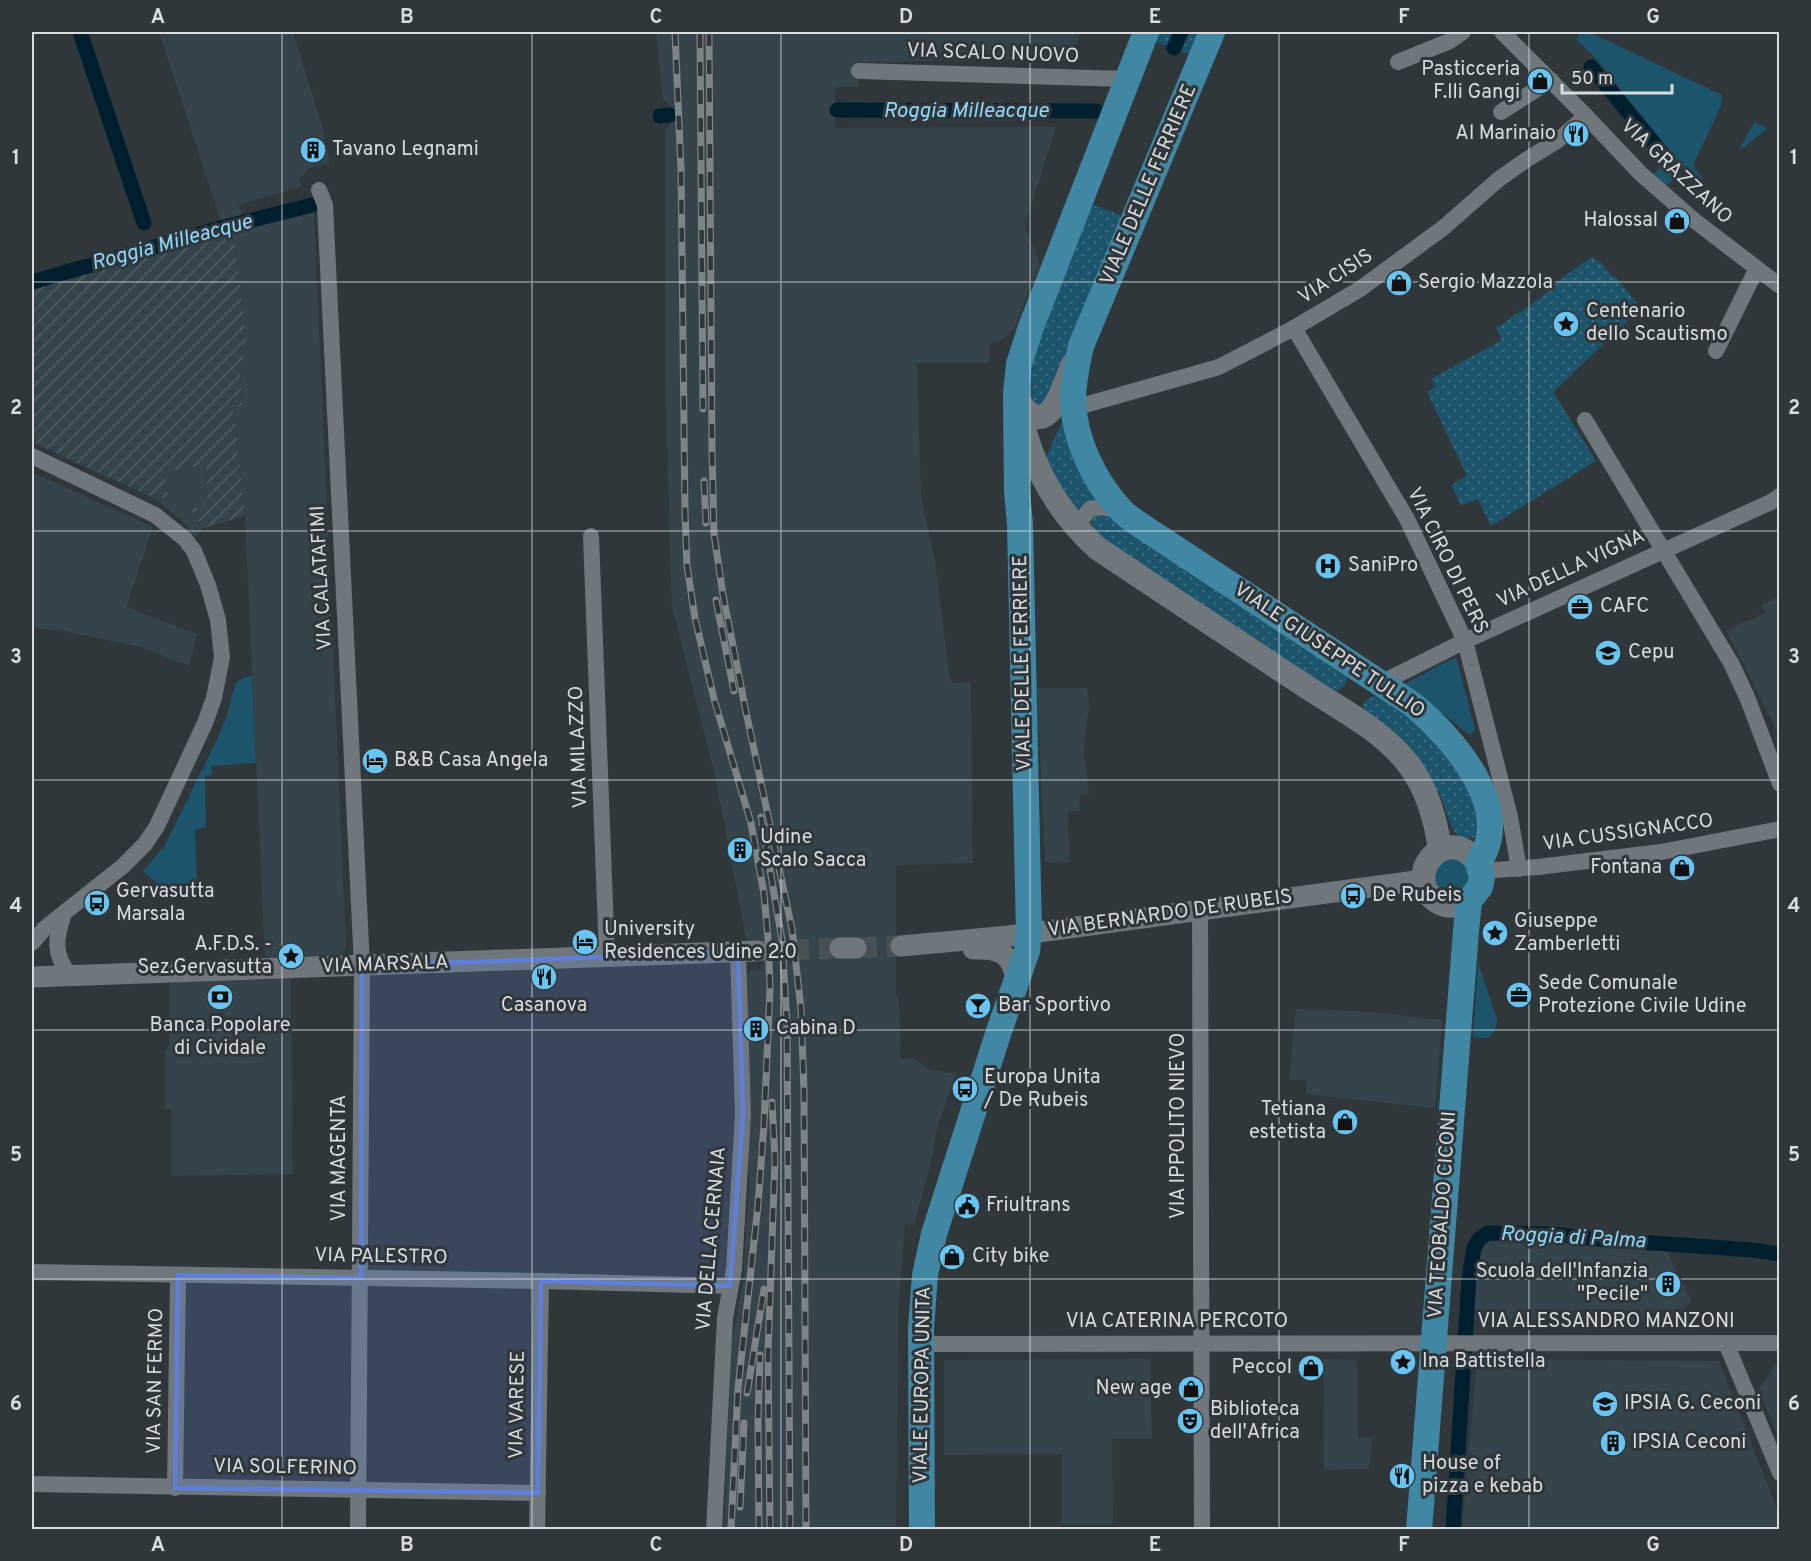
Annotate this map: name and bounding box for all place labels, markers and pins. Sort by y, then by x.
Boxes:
place label: Pasticceria F.lli Gangi [1421,57,1520,106]
shop icon: Pasticceria F.lli Gangi [1525,66,1555,96]
restaurant icon: Al Marinaio [1561,119,1591,149]
place label: Al Marinaio [1455,121,1556,147]
building icon: Tavano Legnami [298,135,328,165]
place label: Tavano Legnami [332,137,479,163]
shop icon: Halossal [1662,206,1692,236]
place label: Halossal [1584,208,1658,234]
shop icon: Sergio Mazzola [1384,268,1414,298]
place label: Sergio Mazzola [1418,270,1553,296]
place label: Centenario dello Scautismo [1586,299,1728,348]
place icon: Centenario dello Scautismo [1551,309,1581,339]
hospital icon: SaniPro [1313,551,1343,581]
place label: SaniPro [1348,553,1418,579]
office icon: CAFC [1565,592,1595,622]
place label: CAFC [1600,594,1649,620]
school or university icon: Cepu [1593,638,1623,668]
place label: Cepu [1628,640,1675,666]
hotel icon: B&B Casa Angela [360,746,390,776]
place label: B&B Casa Angela [394,748,548,774]
place label: Udine Scalo Sacca [760,825,866,874]
building icon: Udine Scalo Sacca [725,835,755,865]
shop icon: Fontana [1667,853,1697,883]
place label: Fontana [1590,855,1662,881]
place label: Gervasutta Marsala [116,879,215,928]
bus stop icon: De Rubeis [1338,881,1368,911]
place label: De Rubeis [1372,883,1462,909]
bus stop icon: Gervasutta Marsala [82,888,112,918]
place label: Giuseppe Zamberletti [1514,909,1620,958]
place label: University Residences Udine 2.0 [604,917,797,966]
place icon: Giuseppe Zamberletti [1480,918,1510,948]
hotel icon: University Residences Udine 2.0 [570,927,600,957]
place label: A.F.D.S. - Sez.Gervasutta [137,932,272,981]
place icon: A.F.D.S. - Sez.Gervasutta [276,941,306,971]
restaurant icon: Casanova [529,962,559,992]
place label: Sede Comunale Protezione Civile Udine [1538,971,1746,1020]
office icon: Sede Comunale Protezione Civile Udine [1504,980,1534,1010]
bank icon: Banca Popolare di Cividale [205,982,235,1012]
bar icon: Bar Sportivo [963,991,993,1021]
place label: Casanova [501,993,587,1019]
place label: Bar Sportivo [998,993,1111,1019]
place label: Banca Popolare di Cividale [149,1013,291,1062]
building icon: Cabina D [741,1014,771,1044]
place label: Cabina D [776,1016,856,1042]
place label: Europa Unita / De Rubeis [983,1065,1101,1114]
bus stop icon: Europa Unita / De Rubeis [950,1074,980,1104]
place label: Tetiana estetista [1249,1097,1326,1146]
shop icon: Tetiana estetista [1330,1107,1360,1137]
public building icon: Friultrans [952,1191,982,1221]
place label: Friultrans [986,1193,1071,1219]
shop icon: City bike [937,1242,967,1272]
place label: City bike [972,1244,1050,1270]
place label: Scuola dell'Infanzia "Pecile" [1476,1259,1648,1308]
building icon: Scuola dell'Infanzia "Pecile" [1653,1269,1683,1299]
place icon: Ina Battistella [1388,1347,1418,1377]
place label: Ina Battistella [1422,1349,1546,1375]
shop icon: Peccol [1296,1353,1326,1383]
place label: Peccol [1232,1355,1292,1381]
shop icon: New age [1176,1374,1206,1404]
place label: New age [1096,1376,1172,1402]
school or university icon: IPSIA G. Ceconi [1590,1389,1620,1419]
place label: IPSIA G. Ceconi [1624,1391,1761,1417]
place label: Biblioteca dell'Africa [1210,1397,1300,1446]
theatre icon: Biblioteca dell'Africa [1175,1406,1205,1436]
building icon: IPSIA Ceconi [1598,1428,1628,1458]
place label: IPSIA Ceconi [1632,1430,1746,1456]
place label: House of pizza e kebab [1422,1451,1543,1500]
restaurant icon: House of pizza e kebab [1387,1461,1417,1491]

